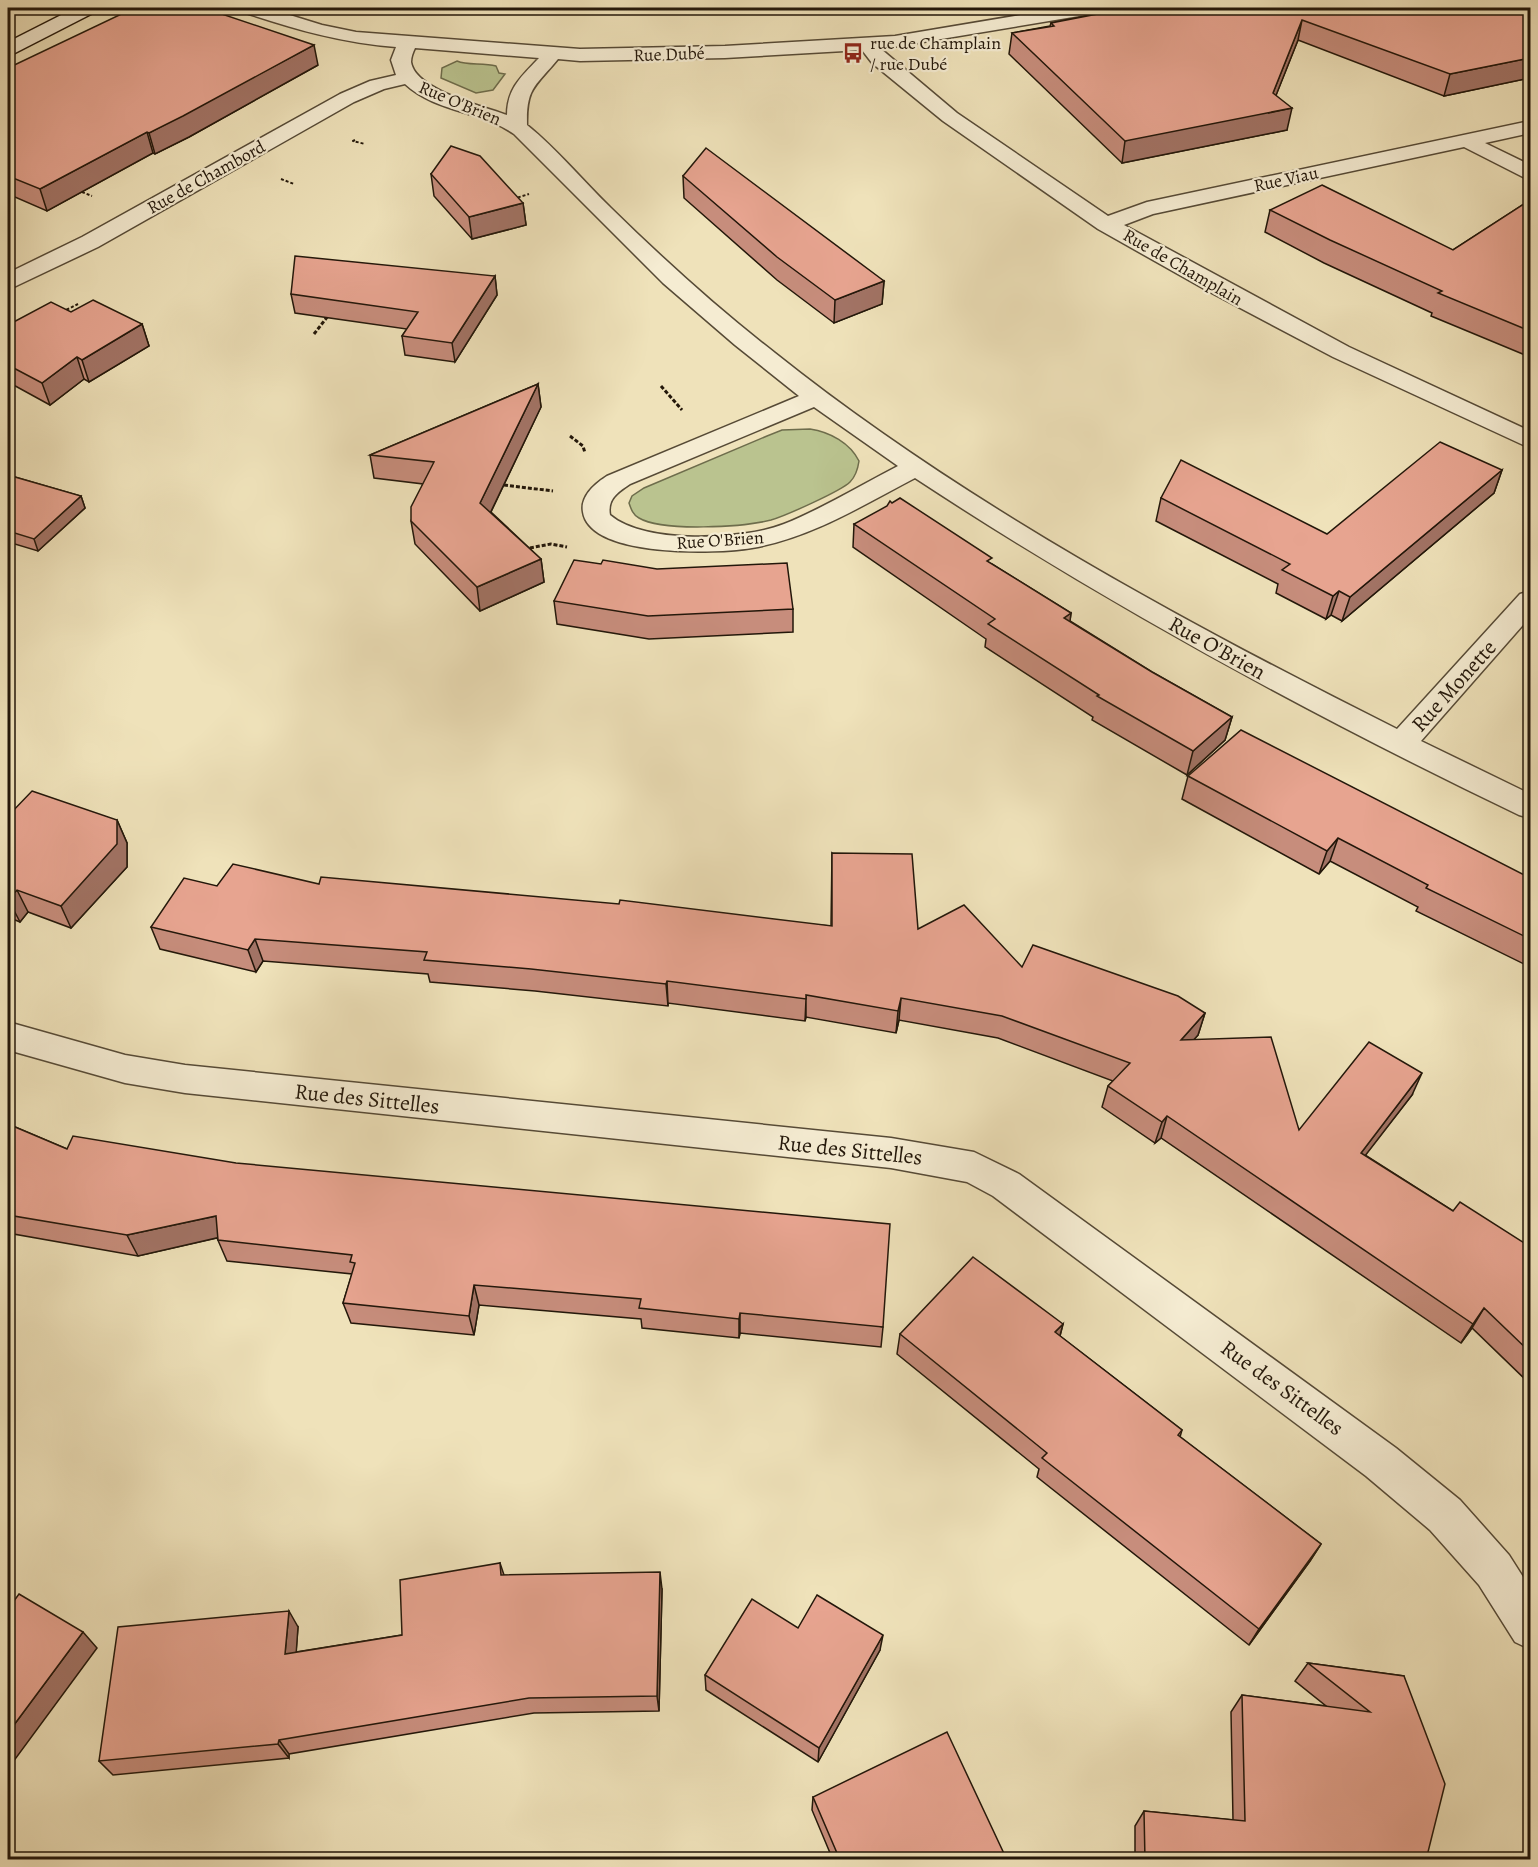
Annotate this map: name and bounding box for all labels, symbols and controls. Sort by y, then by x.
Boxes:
place label: rue de Champlain / rue Dubé [870,31,1001,76]
street label: Rue Dubé [633,41,705,67]
bus stop icon: rue de Champlain / rue Dubé [841,41,865,65]
street label: Rue O'Brien [415,75,505,131]
street label: Rue de Chambord [143,134,270,219]
street label: Rue Viau [1252,160,1321,198]
street label: Rue de Champlain [1119,223,1247,311]
street label: Rue O'Brien [676,525,765,555]
street label: Rue O'Brien [1163,609,1271,687]
street label: Rue Monette [1405,633,1503,739]
street label: Rue des Sittelles [293,1076,441,1122]
street label: Rue des Sittelles [776,1127,924,1173]
street label: Rue des Sittelles [1214,1333,1350,1443]

